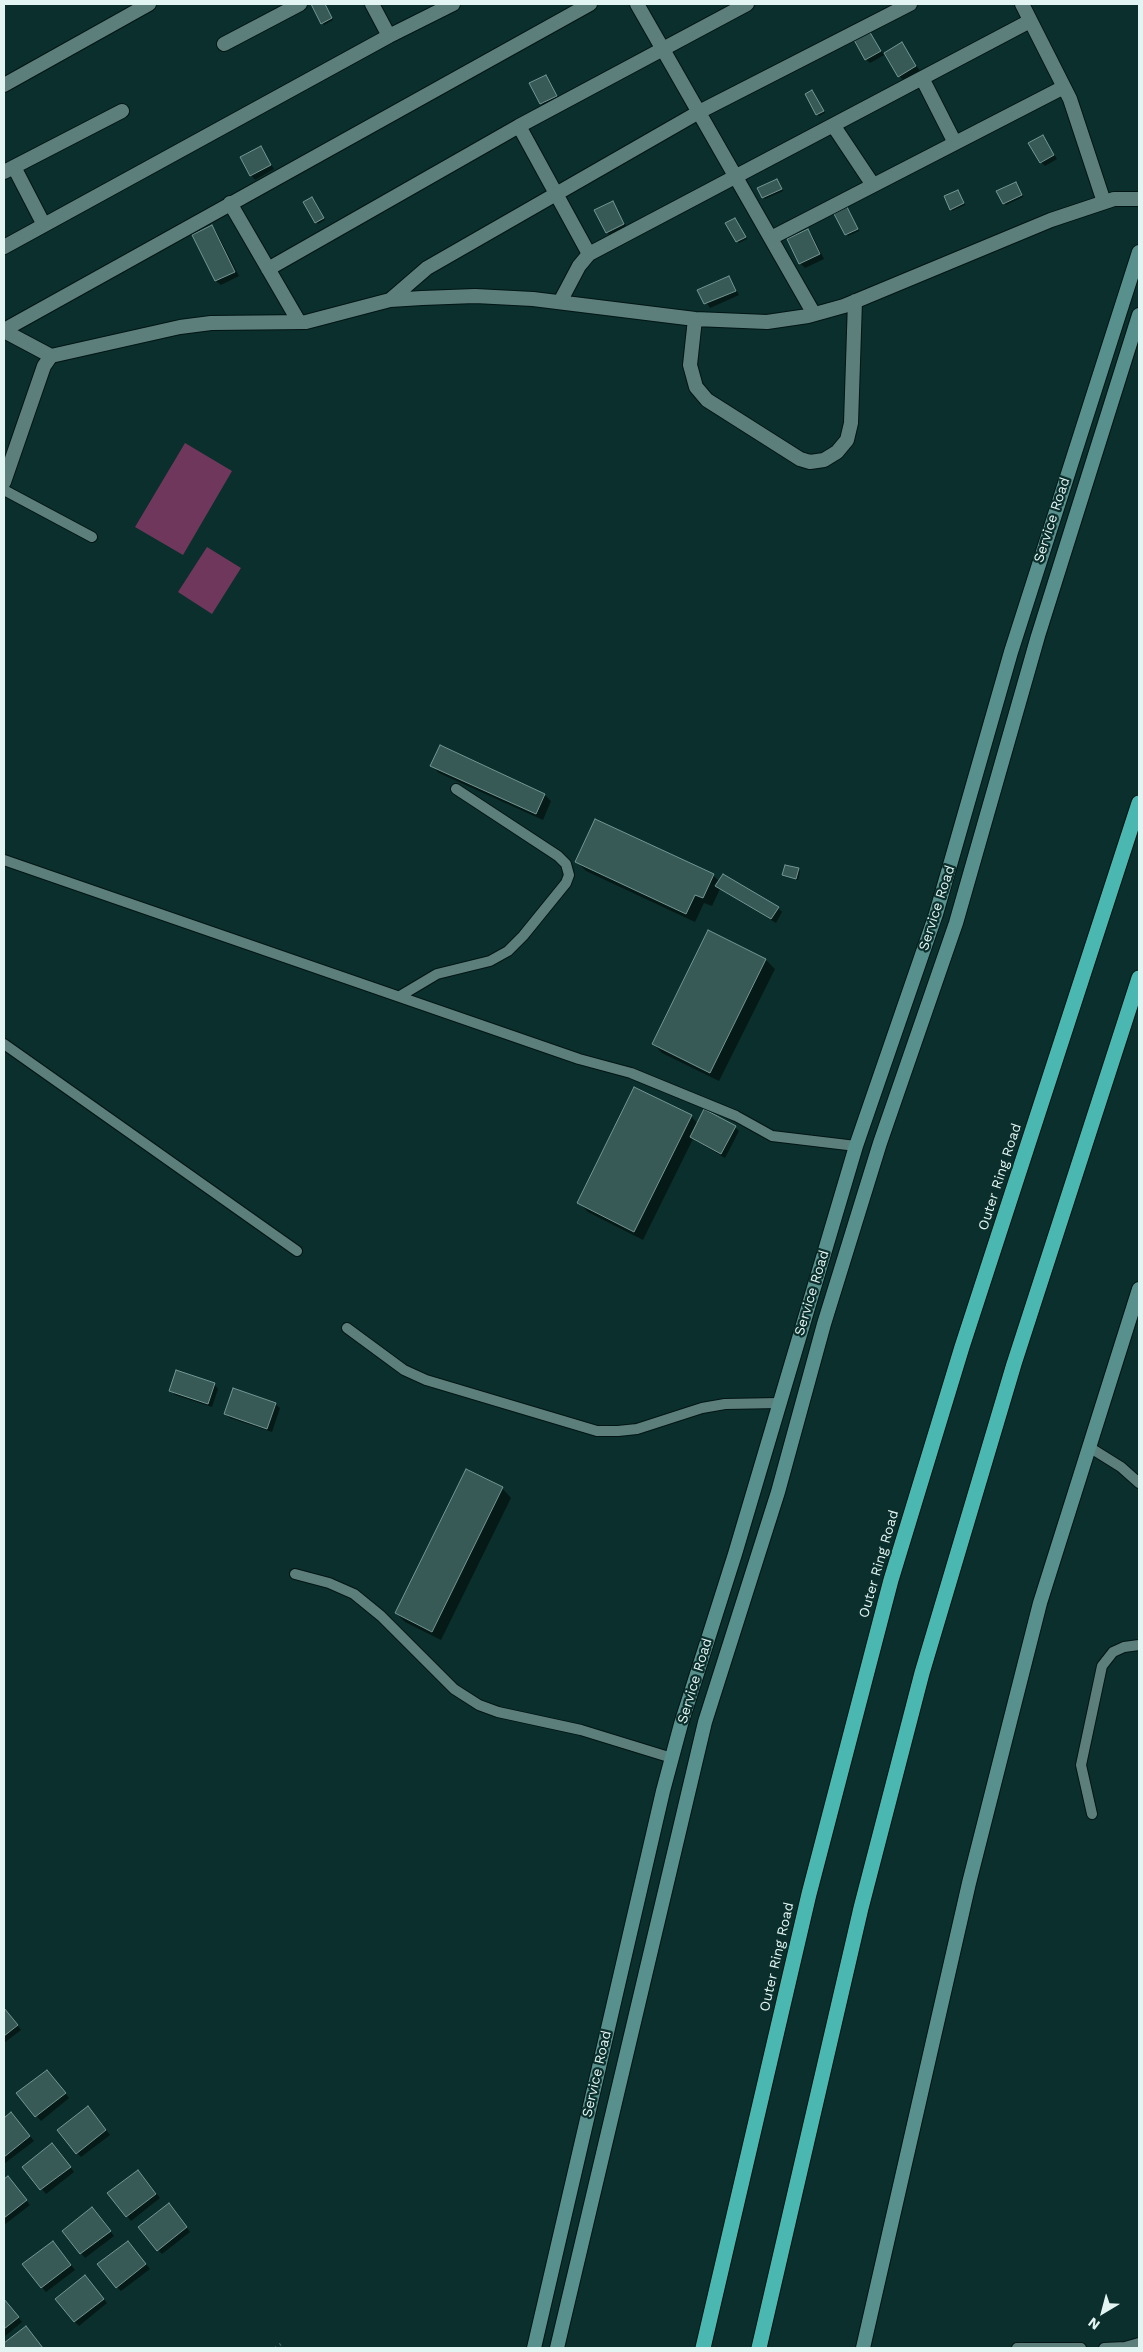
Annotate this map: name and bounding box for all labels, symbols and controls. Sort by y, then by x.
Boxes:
street label: Service Road [1030,475,1074,565]
street label: Service Road [915,863,959,953]
street label: Outer Ring Road [975,1121,1025,1233]
street label: Service Road [791,1248,833,1338]
street label: Outer Ring Road [856,1508,902,1620]
street label: Service Road [674,1636,716,1726]
street label: Outer Ring Road [756,1901,798,2013]
street label: Service Road [579,2029,615,2119]
north arrow [1078,2287,1128,2337]
text: N [1085,2314,1103,2333]

